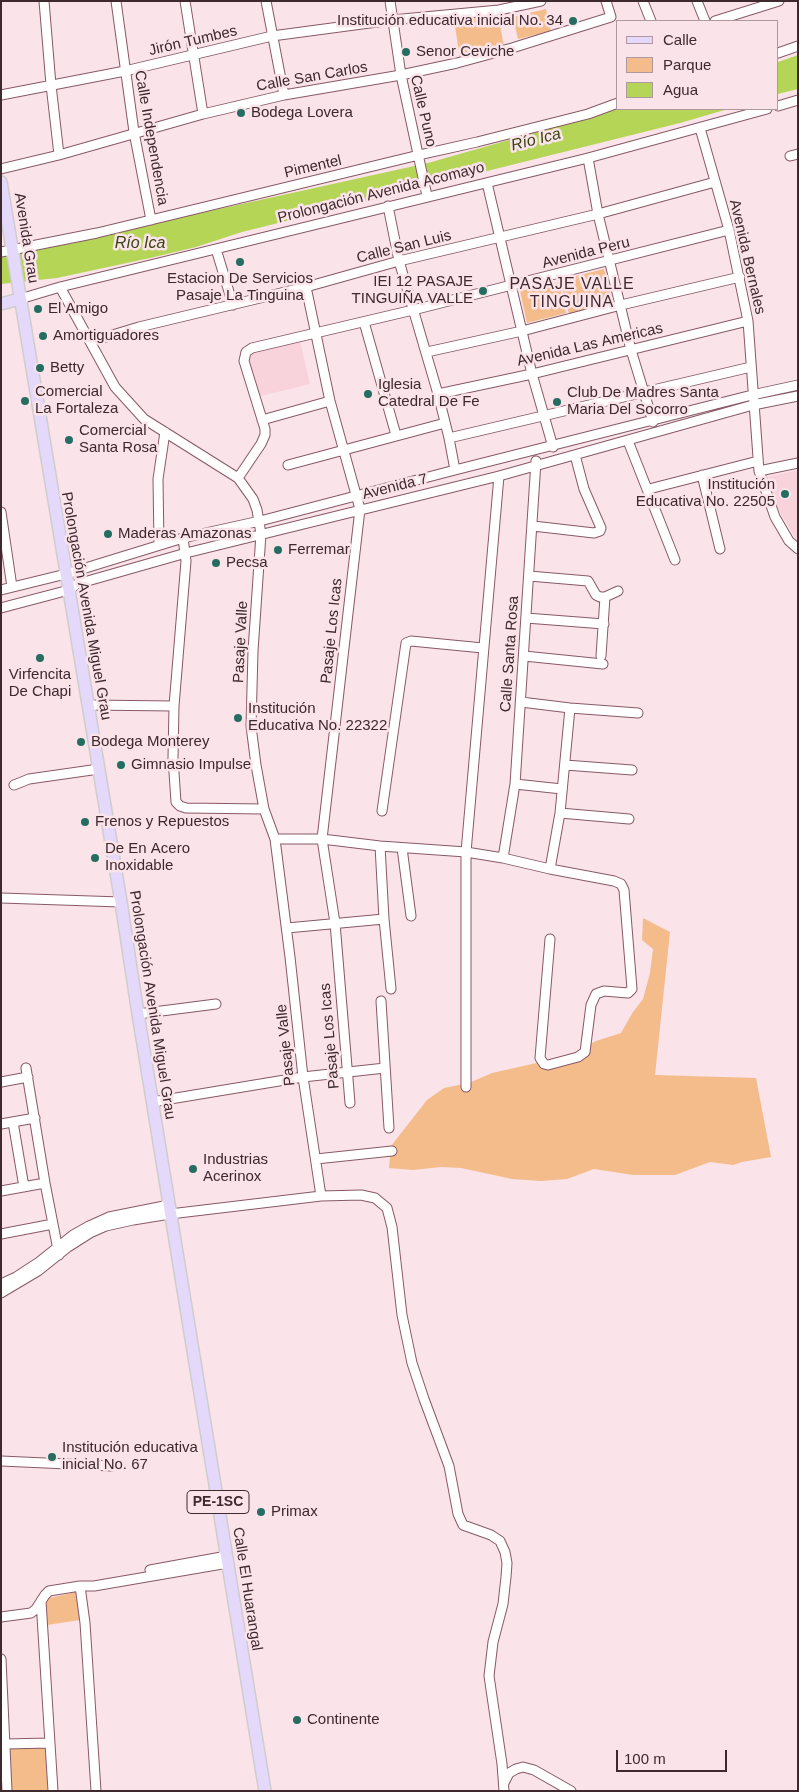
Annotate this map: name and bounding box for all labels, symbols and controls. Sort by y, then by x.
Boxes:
place label: Institución educativa inicial No. 34 [337,12,563,30]
marker: Institución educativa inicial No. 34 [567,15,579,27]
legend [616,20,779,110]
street label: Jirón Tumbes [147,22,239,60]
text: Calle [663,31,697,48]
place label: Senor Ceviche [416,43,514,61]
marker: Senor Ceviche [400,46,412,58]
text: Parque [663,56,711,73]
street label: Calle San Carlos [255,58,369,96]
street label: Calle Independencia [130,69,172,207]
street label: Calle Puno [406,73,440,149]
text: Agua [663,81,698,98]
place label: Bodega Lovera [251,104,353,122]
marker: Bodega Lovera [235,107,247,119]
water label: Río Ica [509,125,563,155]
street label: Pimentel [283,152,343,182]
street label: Prolongación Avenida Acomayo [276,159,486,227]
street label: Avenida Grau [10,191,42,285]
street label: Avenida Bernales [725,198,769,316]
street label: Calle San Luis [355,227,453,267]
street label: Avenida Peru [540,233,632,273]
water label: Río Ica [115,234,165,254]
marker: Estacion De Servicios Pasaje La Tinguina [234,256,246,268]
place label: Estacion De Servicios Pasaje La Tinguina [167,270,313,305]
place label: IEI 12 PASAJE TINGUIÑA VALLE [352,273,473,308]
district label: PASAJE VALLE TINGUINA [508,275,636,313]
marker: IEI 12 PASAJE TINGUIÑA VALLE [477,285,489,297]
place label: El Amigo [48,300,108,318]
marker: El Amigo [32,303,44,315]
street label: Avenida Las Americas [515,319,665,371]
place label: Amortiguadores [53,327,159,345]
marker: Amortiguadores [37,330,49,342]
place label: Betty [50,359,84,377]
marker: Betty [34,362,46,374]
place label: Iglesia Catedral De Fe [378,376,480,411]
place label: Comercial La Fortaleza [35,383,118,418]
place label: Club De Madres Santa Maria Del Socorro [567,384,719,419]
marker: Iglesia Catedral De Fe [362,388,374,400]
marker: Comercial La Fortaleza [19,395,31,407]
marker: Club De Madres Santa Maria Del Socorro [551,396,563,408]
place label: Comercial Santa Rosa [79,422,157,457]
marker: Comercial Santa Rosa [63,434,75,446]
street label: Avenida 7 [361,470,429,504]
place label: Institución Educativa No. 22505 [636,476,775,511]
marker: Institución Educativa No. 22505 [779,488,791,500]
street label: Prolongación Avenida Miguel Grau [57,490,115,722]
place label: Maderas Amazonas [118,525,251,543]
marker: Maderas Amazonas [102,528,114,540]
place label: Ferremar [288,541,350,559]
marker: Ferremar [272,544,284,556]
place label: Pecsa [226,554,268,572]
marker: Pecsa [210,557,222,569]
street label: Pasaje Los Icas [318,577,346,685]
street label: Calle Santa Rosa [497,595,523,713]
street label: Pasaje Valle [230,600,252,684]
marker: Virfencita De Chapi [34,652,46,664]
place label: Virfencita De Chapi [9,666,71,701]
place label: Institución Educativa No. 22322 [248,700,387,735]
marker: Institución Educativa No. 22322 [232,712,244,724]
place label: Bodega Monterey [91,733,209,751]
marker: Bodega Monterey [75,736,87,748]
place label: Gimnasio Impulse [131,756,251,774]
marker: Gimnasio Impulse [115,759,127,771]
place label: Frenos y Repuestos [95,813,229,831]
marker: Frenos y Repuestos [79,816,91,828]
place label: De En Acero Inoxidable [105,840,190,875]
marker: De En Acero Inoxidable [89,852,101,864]
street label: Prolongación Avenida Miguel Grau [125,889,179,1121]
street label: Pasaje Los Icas [316,982,344,1090]
street label: Pasaje Valle [273,1003,299,1087]
place label: Industrias Acerinox [203,1151,268,1186]
marker: Industrias Acerinox [187,1163,199,1175]
place label: Institución educativa inicial No. 67 [62,1439,198,1474]
marker: Institución educativa inicial No. 67 [46,1451,58,1463]
road number: PE-1SC [187,1490,249,1514]
place label: Primax [271,1503,318,1521]
marker: Primax [255,1506,267,1518]
street label: Calle El Huarangal [228,1526,266,1652]
place label: Continente [307,1711,380,1729]
marker: Continente [291,1714,303,1726]
scale bar [619,1740,730,1772]
text: 100 m [624,1750,666,1767]

